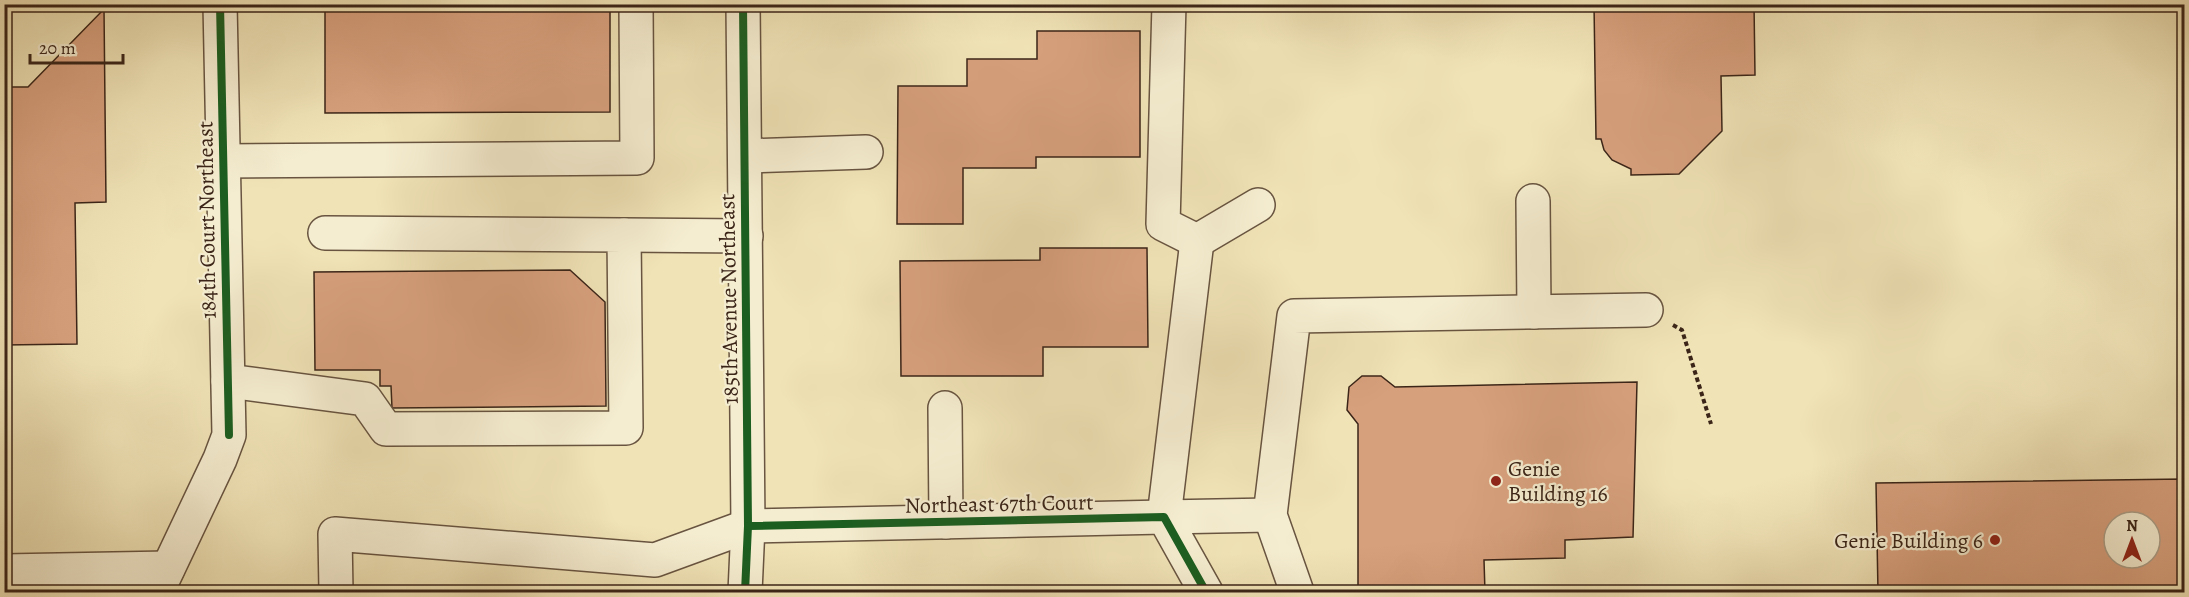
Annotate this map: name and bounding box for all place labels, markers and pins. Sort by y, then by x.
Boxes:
place label: Genie Building 16 [1508,454,1608,509]
marker: Genie Building 16 [1489,474,1503,488]
place label: Genie Building 6 [1834,526,1983,556]
marker: Genie Building 6 [1988,533,2002,547]

